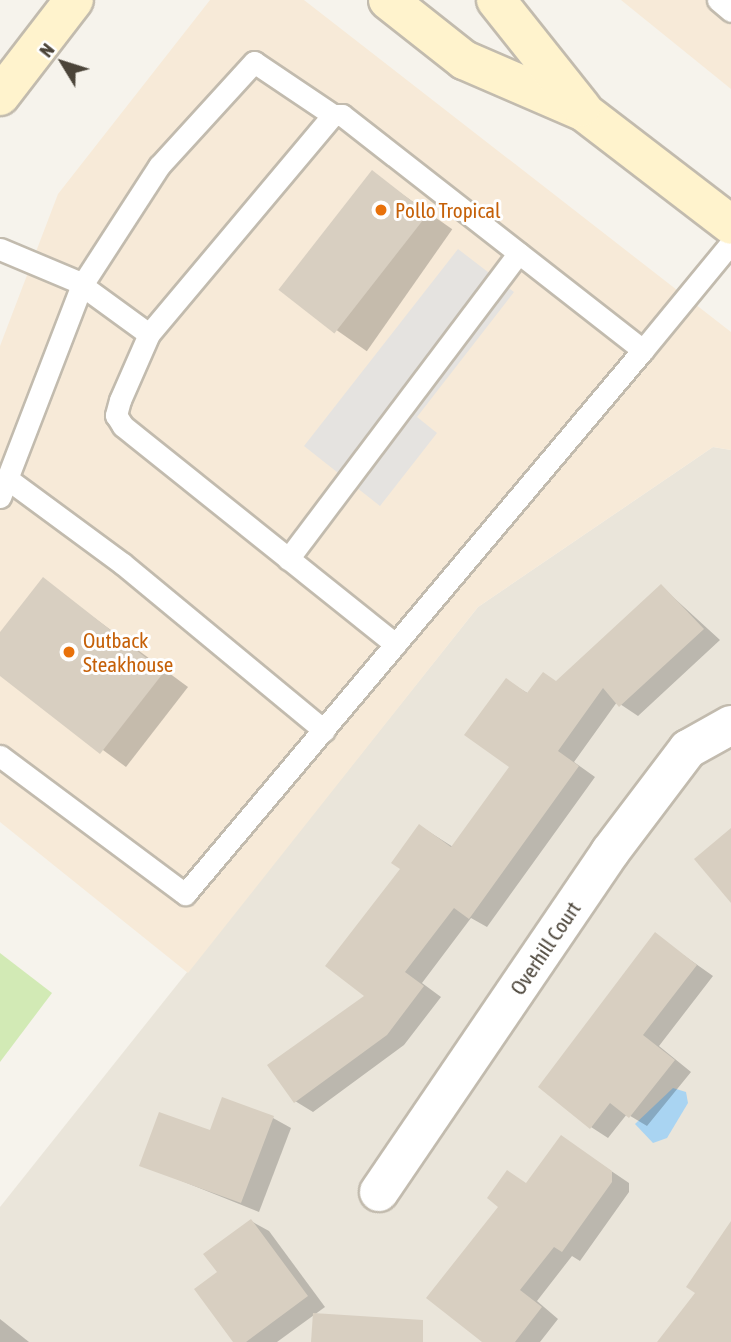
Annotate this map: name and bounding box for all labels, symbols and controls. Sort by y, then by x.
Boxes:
north arrow [28,28,98,98]
text: N [34,39,59,61]
place label: Pollo Tropical [395,197,501,223]
marker: Pollo Tropical [373,202,389,218]
place label: Outback Steakhouse [83,627,173,677]
marker: Outback Steakhouse [61,644,77,660]
street label: Overhill Court [505,897,585,999]

